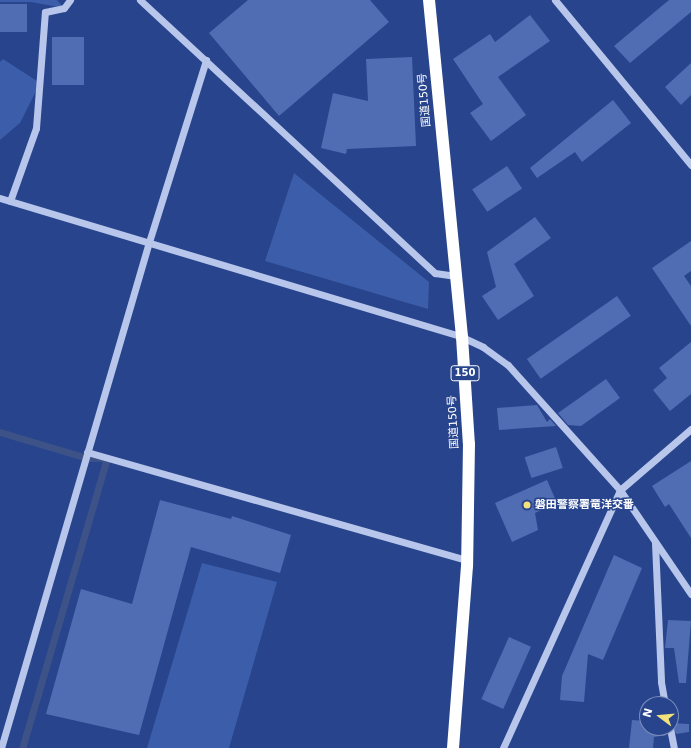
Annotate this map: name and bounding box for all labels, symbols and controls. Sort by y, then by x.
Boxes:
street label: 国道150号 [416,73,434,127]
road number: 150 [450,365,480,381]
street label: 国道150号 [446,395,462,449]
place label: 磐田警察署竜洋交番 [535,498,634,512]
marker: 磐田警察署竜洋交番 [522,500,532,510]
north arrow [639,696,679,736]
text: N [640,707,655,719]

